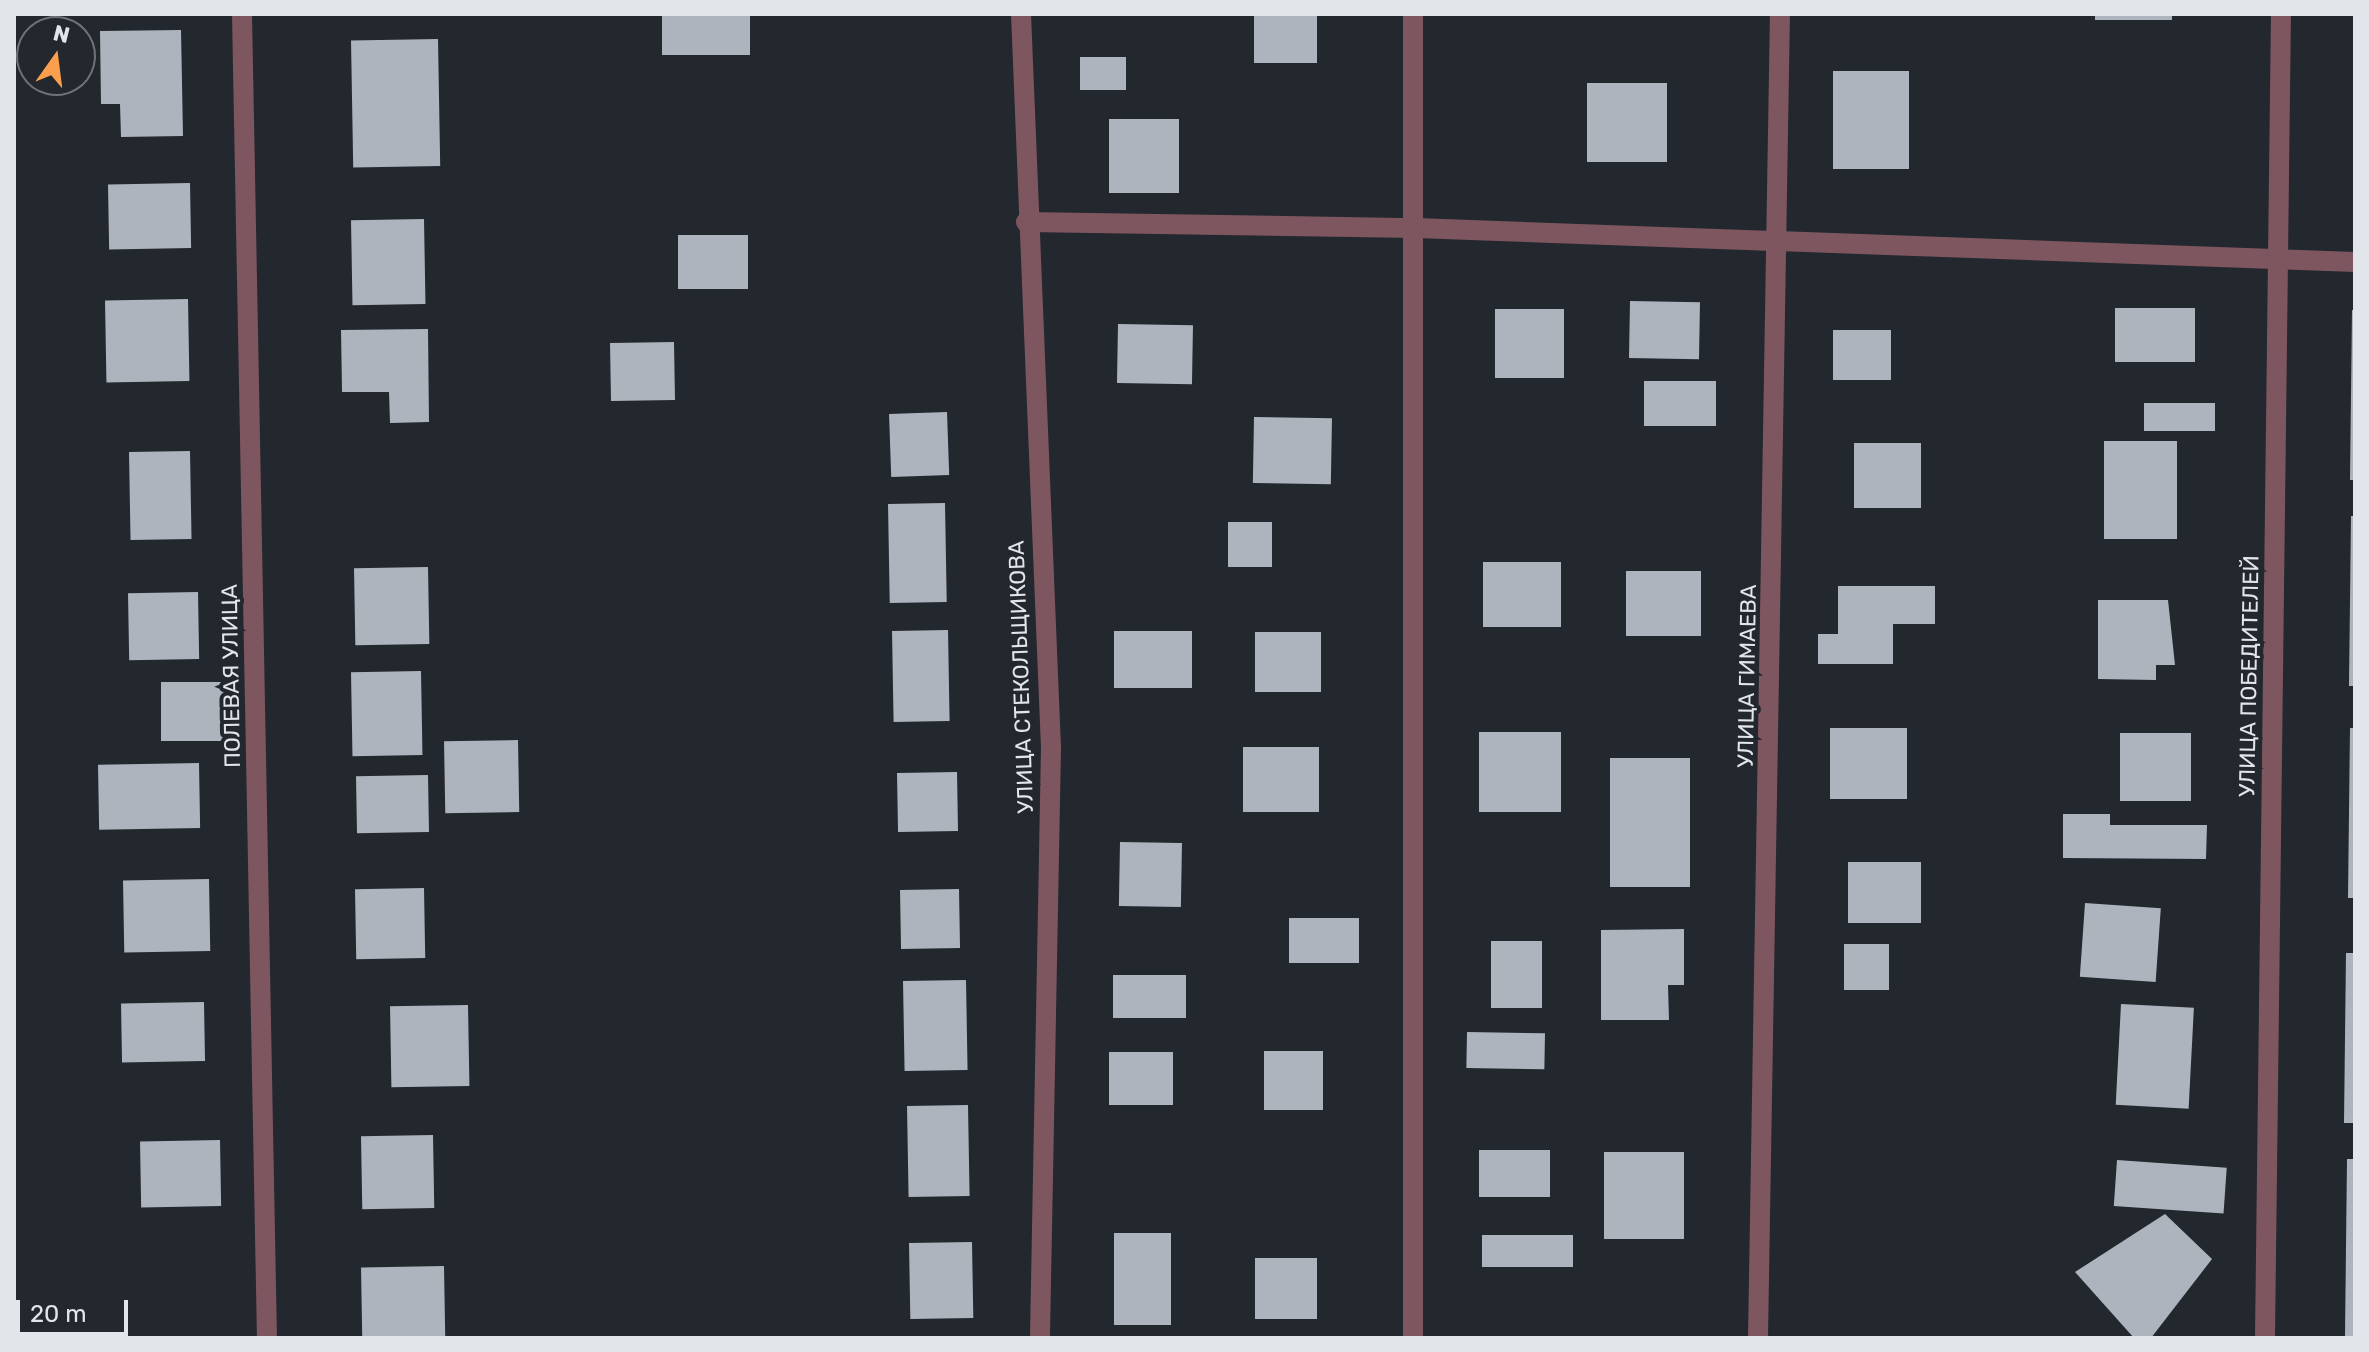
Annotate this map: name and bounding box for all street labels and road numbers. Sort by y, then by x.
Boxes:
street label: УЛИЦА СТЕКОЛЬЩИКОВА [1003,540,1039,814]
street label: УЛИЦА ПОБЕДИТЕЛЕЙ [2234,555,2264,797]
street label: ПОЛЕВАЯ УЛИЦА [216,584,246,768]
street label: УЛИЦА ГИМАЕВА [1732,584,1762,768]

